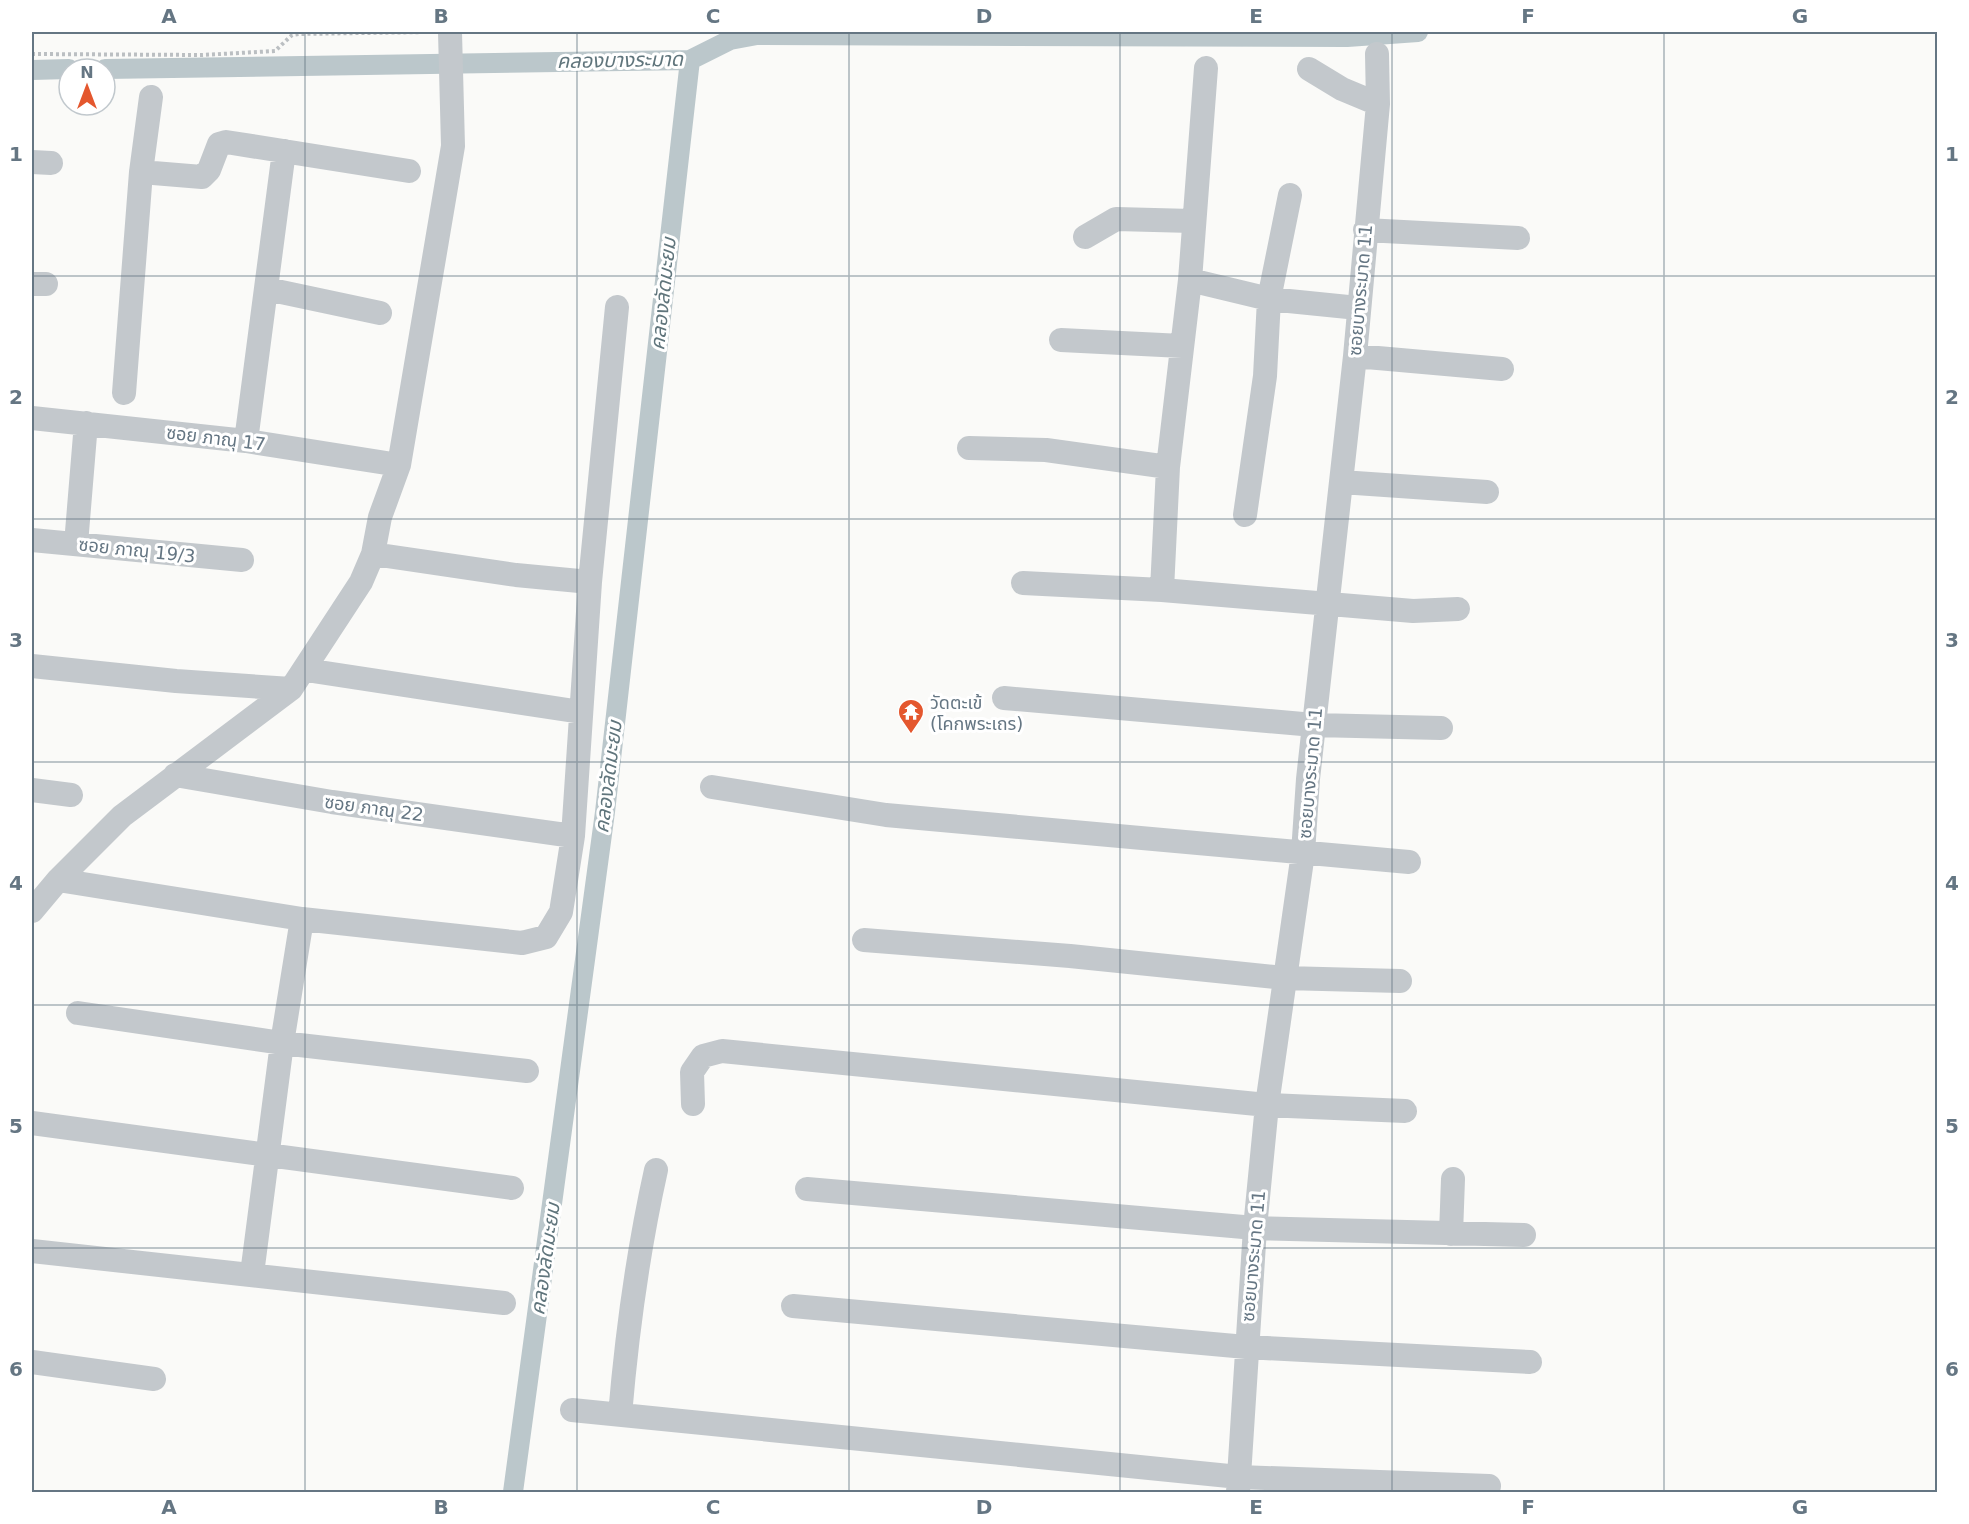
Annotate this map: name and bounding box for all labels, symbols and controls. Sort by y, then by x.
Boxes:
text: A [161,4,177,28]
text: B [433,4,449,28]
text: C [706,4,720,28]
text: D [976,4,992,28]
text: E [1249,4,1263,28]
text: F [1521,4,1535,28]
text: G [1792,4,1808,28]
water label: คลองบางระมาด [557,47,684,73]
north arrow [57,57,117,117]
text: N [80,63,94,82]
text: 1 [9,142,23,166]
text: 1 [1945,142,1959,166]
street label: ซอยบางระมาด 11 [1344,223,1376,357]
water label: คลองลัดมะยม [645,235,681,351]
text: 2 [9,385,23,409]
text: 2 [1945,385,1959,409]
street label: ซอย ภาณุ 17 [165,421,267,456]
street label: ซอย ภาณุ 19/3 [77,533,196,568]
text: 3 [9,628,23,652]
text: 3 [1945,628,1959,652]
place label: วัดตะเข้ (โคกพระเถร) [930,692,1023,734]
temple icon: วัดตะเข้ (โคกพระเถร) [896,697,926,735]
street label: ซอยบางระมาด 11 [1294,706,1326,840]
water label: คลองลัดมะยม [589,718,627,834]
street label: ซอย ภาณุ 22 [323,791,425,826]
text: 4 [9,871,23,895]
text: 4 [1945,871,1959,895]
text: 5 [9,1114,23,1138]
text: 5 [1945,1114,1959,1138]
street label: ซอยบางระมาด 11 [1237,1189,1269,1323]
water label: คลองลัดมะยม [525,1200,565,1317]
text: 6 [9,1357,23,1381]
text: 6 [1945,1357,1959,1381]
text: A [161,1495,177,1519]
text: B [433,1495,449,1519]
text: C [706,1495,720,1519]
text: D [976,1495,992,1519]
text: E [1249,1495,1263,1519]
text: F [1521,1495,1535,1519]
text: G [1792,1495,1808,1519]

